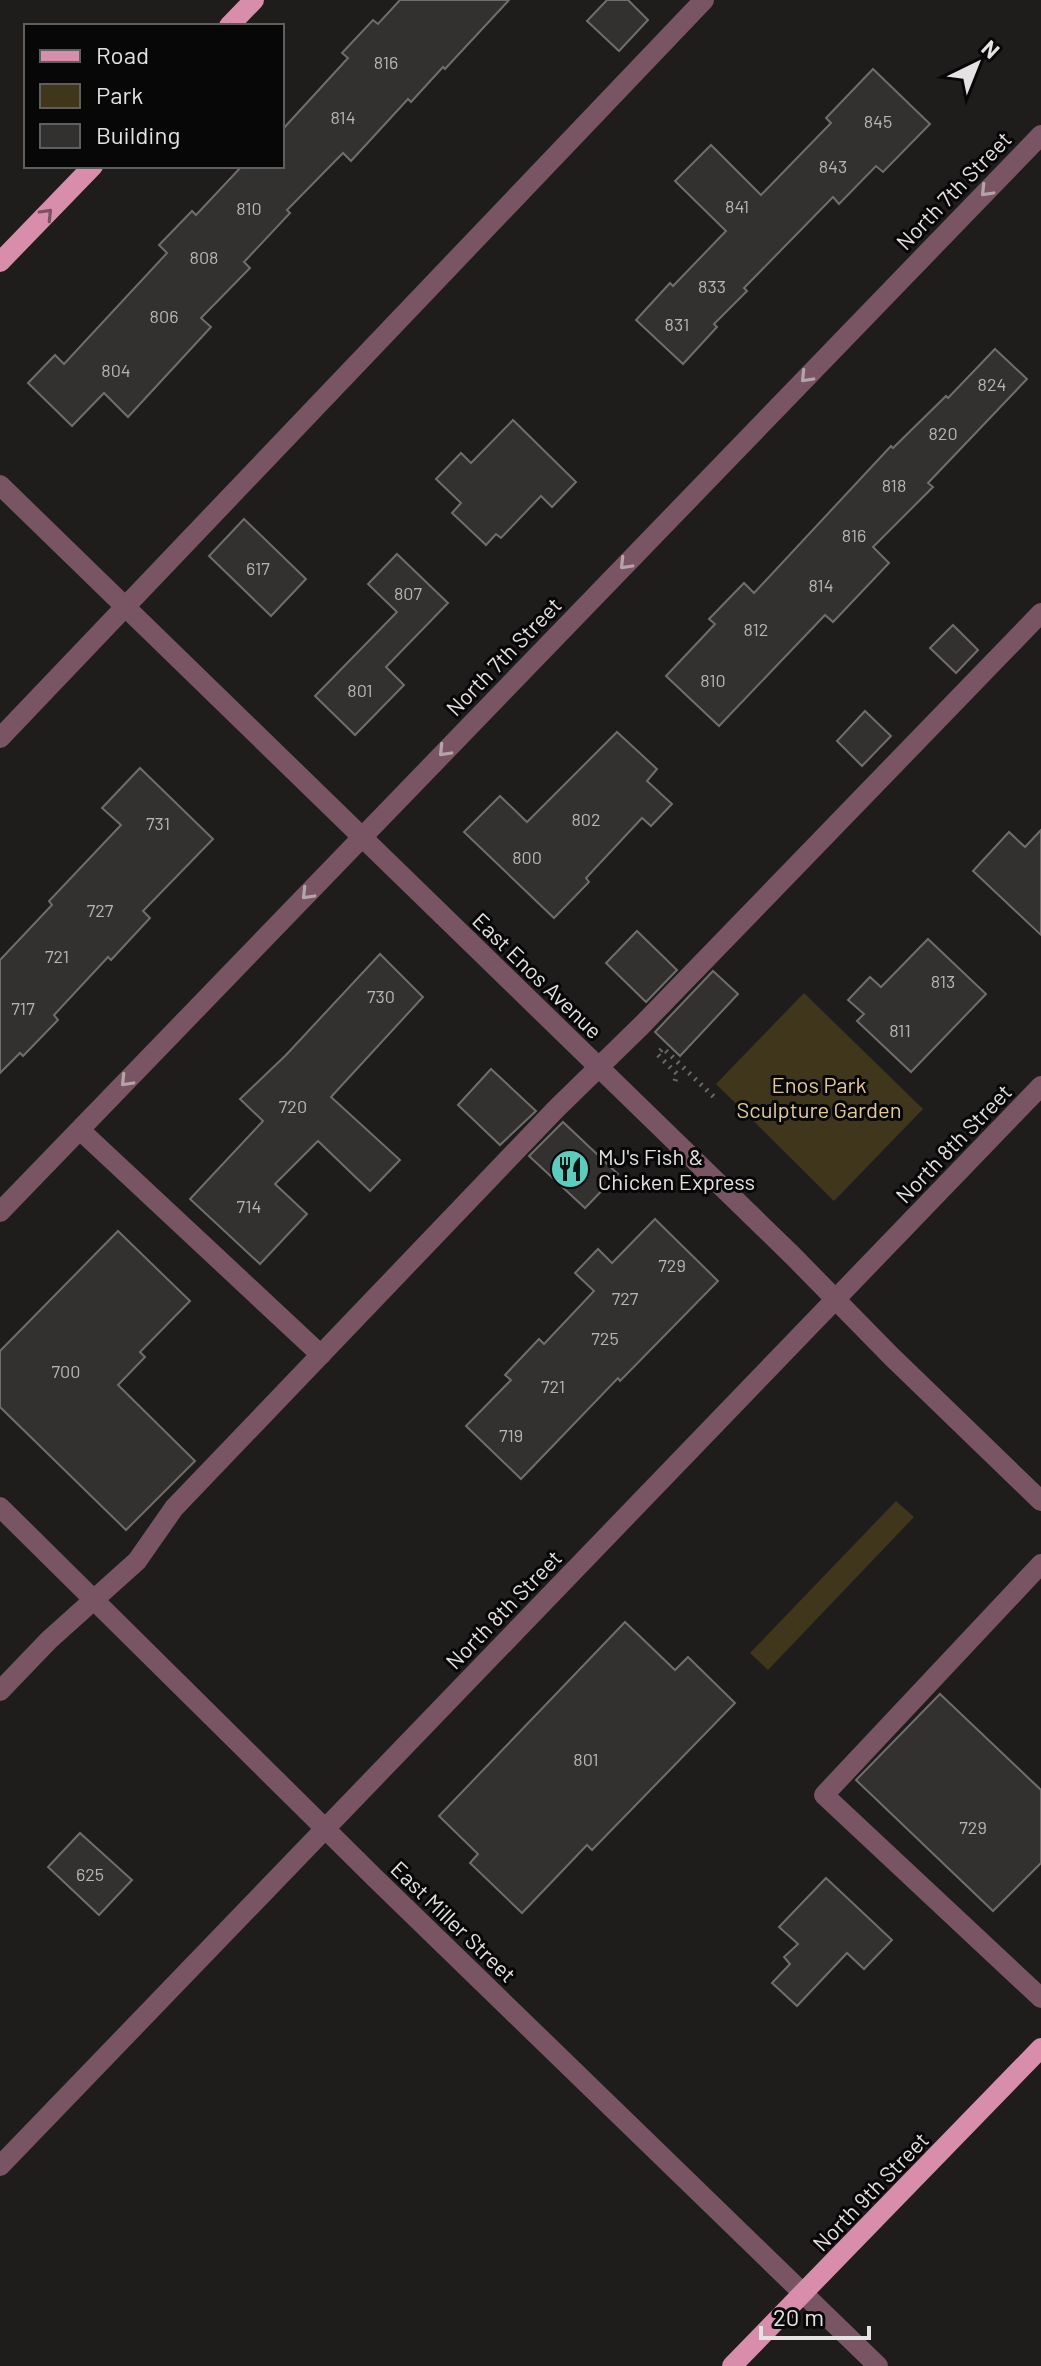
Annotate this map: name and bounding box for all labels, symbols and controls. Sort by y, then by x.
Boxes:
legend [24,24,284,168]
north arrow [937,24,1017,104]
text: N [977,34,1006,63]
text: Road [96,40,149,69]
house number: 816 [374,51,398,73]
text: Park [96,80,143,109]
house number: 814 [330,106,356,128]
house number: 845 [864,110,892,132]
text: Building [96,120,180,149]
street label: North 7th Street [890,126,1016,254]
house number: 843 [819,155,847,177]
one-way arrow [981,182,996,196]
house number: 841 [725,195,749,217]
house number: 810 [236,197,262,219]
one-way arrow [37,209,52,223]
house number: 808 [190,246,218,268]
house number: 833 [698,275,726,297]
house number: 806 [150,305,178,327]
house number: 831 [665,313,689,335]
house number: 804 [101,359,131,381]
one-way arrow [800,368,815,382]
house number: 824 [978,373,1006,395]
house number: 820 [928,422,958,444]
house number: 818 [882,474,906,496]
house number: 816 [842,524,866,546]
one-way arrow [620,555,634,570]
house number: 617 [246,557,270,579]
house number: 814 [808,574,834,596]
house number: 807 [394,582,423,604]
street label: North 7th Street [440,592,566,720]
house number: 812 [744,618,768,640]
house number: 810 [700,669,726,691]
house number: 801 [347,679,373,701]
one-way arrow [439,742,453,756]
house number: 802 [571,808,601,830]
house number: 731 [146,812,170,834]
house number: 800 [512,846,542,868]
one-way arrow [302,885,316,899]
house number: 727 [87,899,114,921]
street label: East Enos Avenue [468,907,608,1043]
house number: 721 [45,945,69,967]
house number: 813 [931,970,955,992]
house number: 730 [367,985,395,1007]
house number: 717 [11,997,35,1019]
house number: 811 [889,1019,911,1041]
park label: Enos Park Sculpture Garden [736,1071,902,1122]
one-way arrow [121,1072,136,1086]
street label: North 8th Street [890,1078,1016,1208]
house number: 720 [279,1095,307,1117]
place label: MJ's Fish & Chicken Express [598,1143,755,1194]
restaurant icon: MJ's Fish & Chicken Express [549,1148,591,1190]
house number: 714 [237,1195,261,1217]
house number: 729 [658,1254,686,1276]
house number: 727 [612,1287,639,1309]
house number: 725 [591,1327,619,1349]
house number: 700 [52,1360,80,1382]
house number: 721 [541,1375,565,1397]
house number: 719 [499,1424,523,1446]
street label: North 8th Street [440,1544,566,1674]
house number: 801 [573,1748,599,1770]
house number: 729 [959,1816,987,1838]
street label: East Miller Street [386,1855,522,1987]
house number: 625 [76,1863,104,1885]
street label: North 9th Street [807,2126,933,2256]
scale bar [761,2290,869,2340]
text: 20 m [773,2302,824,2331]

